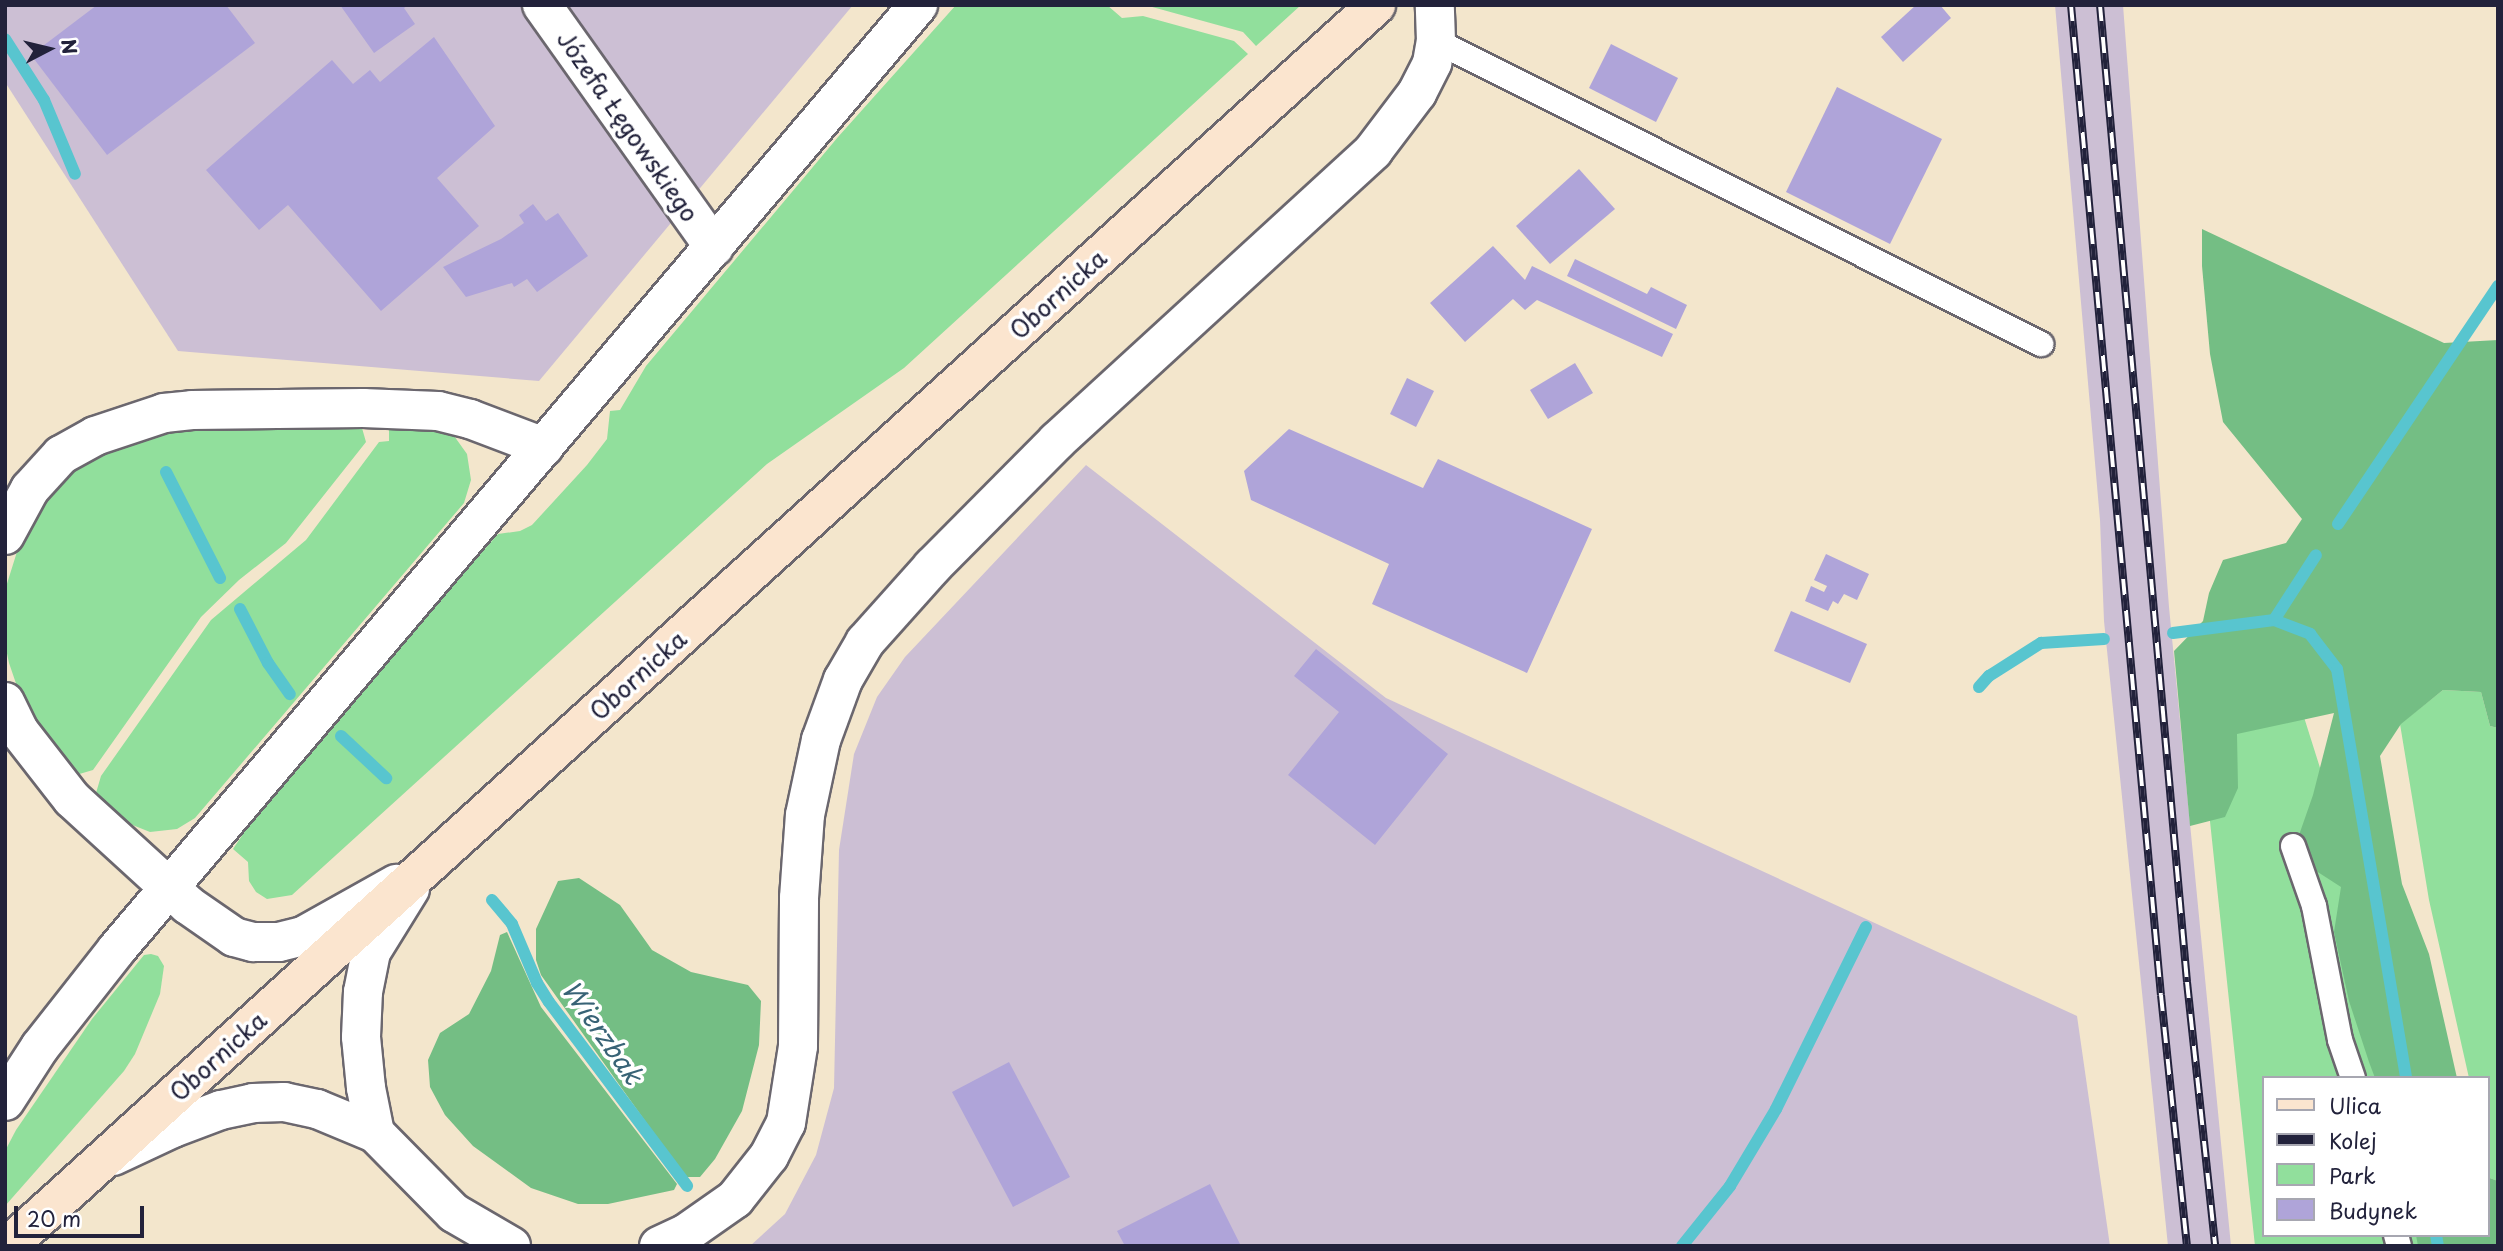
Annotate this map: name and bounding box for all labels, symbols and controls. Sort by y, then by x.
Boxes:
north arrow [14,14,84,84]
street label: Józefa Łęgowskiego [551,25,705,227]
text: N [55,37,85,56]
street label: Obornicka [1004,243,1112,345]
street label: Obornicka [584,624,692,726]
water label: Wierzbak [556,974,650,1090]
street label: Obornicka [164,1005,272,1107]
legend [2262,1076,2489,1237]
text: Ulica [2329,1089,2381,1121]
text: Kolej [2329,1124,2377,1156]
text: Park [2329,1159,2376,1191]
scale bar [18,1192,147,1236]
text: Budynek [2329,1194,2417,1226]
text: 20 m [27,1202,81,1234]

